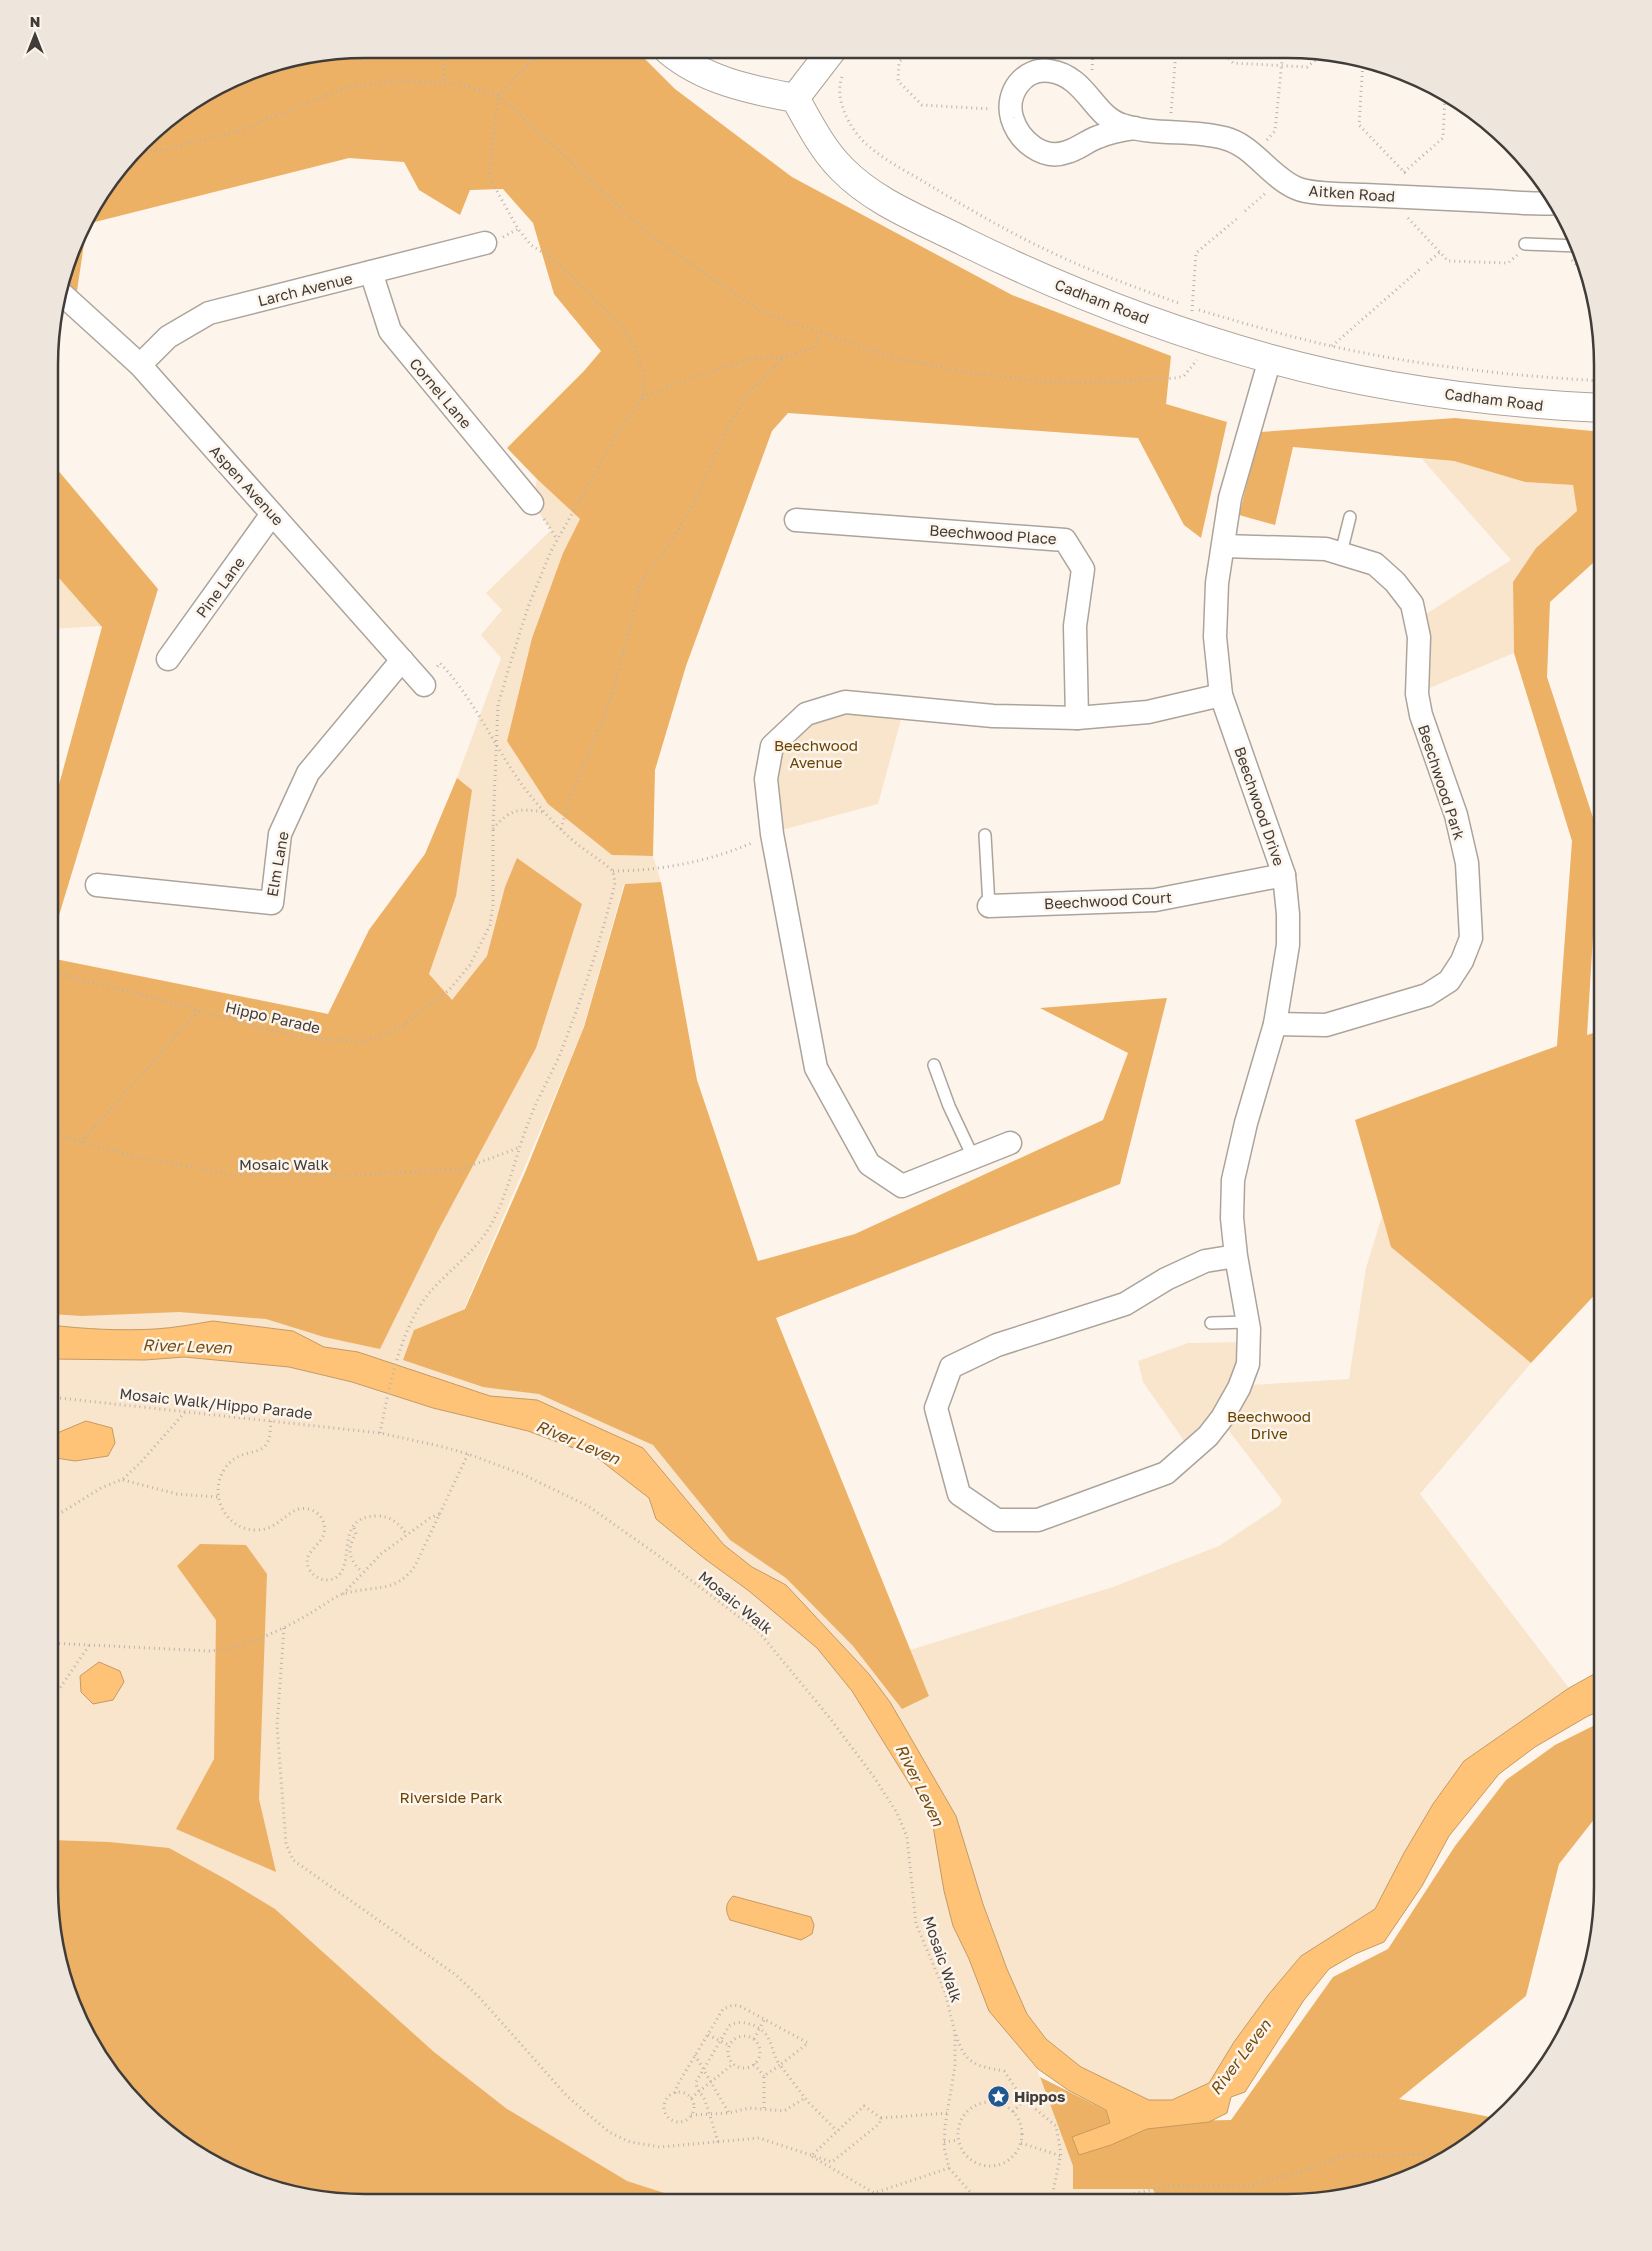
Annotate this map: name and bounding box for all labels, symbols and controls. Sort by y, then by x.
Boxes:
north arrow [10,10,60,60]
text: N [30,13,40,30]
street label: Aitken Road [1308,181,1396,205]
street label: Larch Avenue [256,268,355,309]
street label: Cadham Road [1052,275,1152,327]
street label: Cornel Lane [406,354,476,432]
street label: Cadham Road [1444,384,1544,414]
street label: Aspen Avenue [206,441,288,529]
street label: Beechwood Place [929,521,1058,547]
street label: Pine Lane [192,553,248,621]
street label: Beechwood Park [1415,722,1469,842]
park label: Beechwood Avenue [774,736,858,771]
street label: Beechwood Drive [1231,744,1289,868]
street label: Elm Lane [262,830,292,898]
street label: Beechwood Court [1044,888,1172,912]
street label: Hippo Parade [224,997,323,1037]
street label: Mosaic Walk [239,1155,329,1173]
water label: River Leven [142,1334,233,1358]
street label: Mosaic Walk/Hippo Parade [119,1384,314,1422]
park label: Beechwood Drive [1227,1407,1311,1442]
water label: River Leven [533,1415,624,1469]
street label: Mosaic Walk [695,1567,777,1638]
water label: River Leven [892,1741,949,1830]
park label: Riverside Park [400,1788,503,1806]
street label: Mosaic Walk [920,1914,966,2005]
water label: River Leven [1205,2015,1275,2099]
place icon: Hippos [986,2084,1010,2108]
place label: Hippos [1014,2087,1065,2105]

